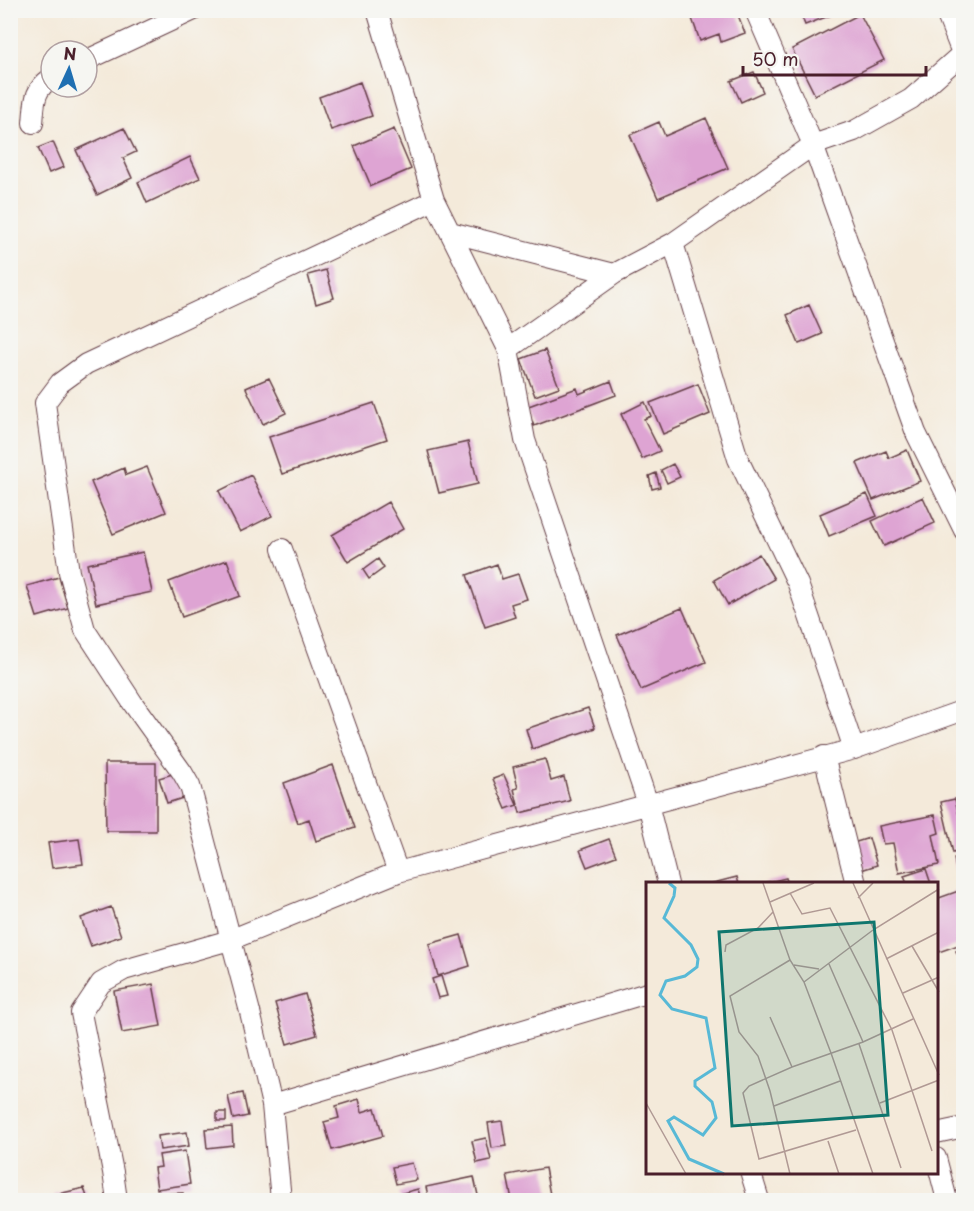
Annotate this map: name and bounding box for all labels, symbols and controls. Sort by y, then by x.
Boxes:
north arrow [39,39,99,99]
scale bar [743,39,926,77]
text: N [63,41,77,65]
text: 50 m [752,45,799,72]
inset map [646,882,938,1175]

